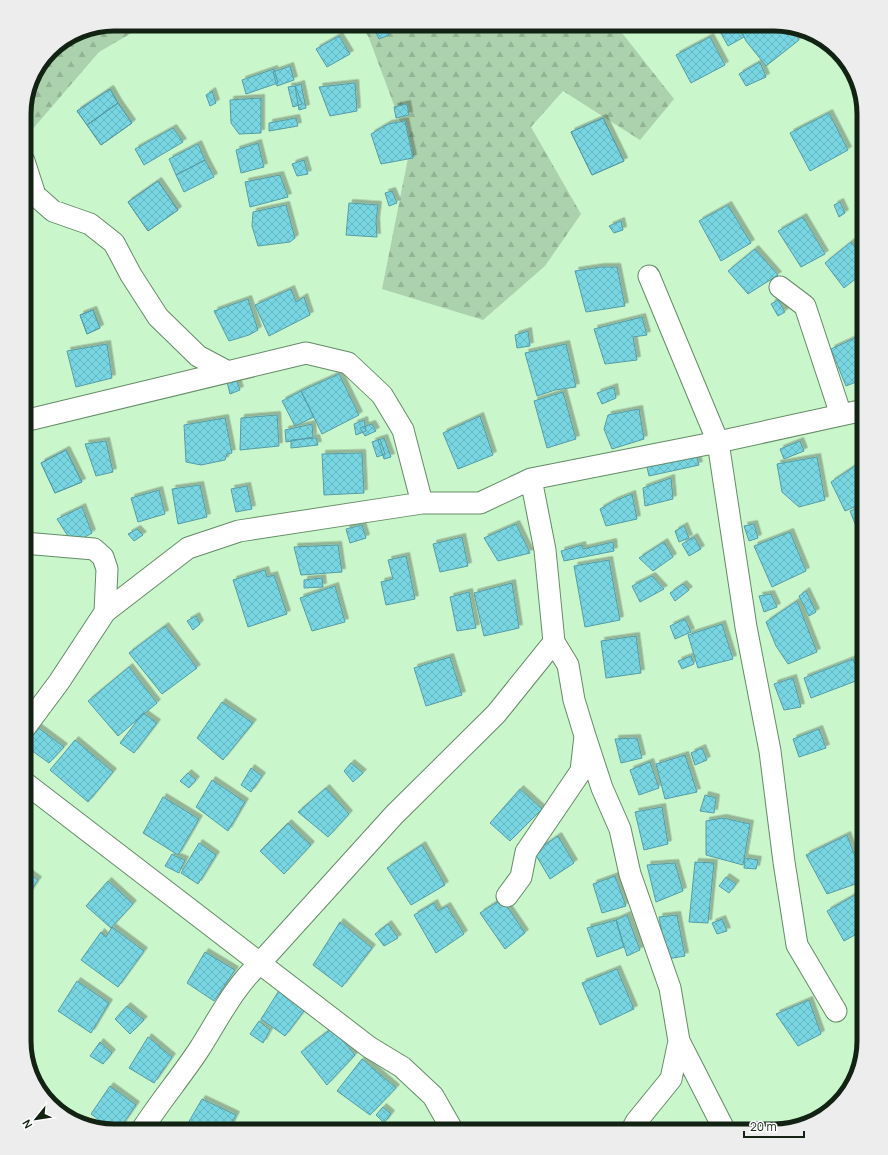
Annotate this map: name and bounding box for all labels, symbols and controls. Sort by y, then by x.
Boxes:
north arrow [16,1099,56,1139]
scale bar [744,1113,804,1139]
text: N [18,1117,35,1131]
text: 20 m [750,1118,777,1135]

